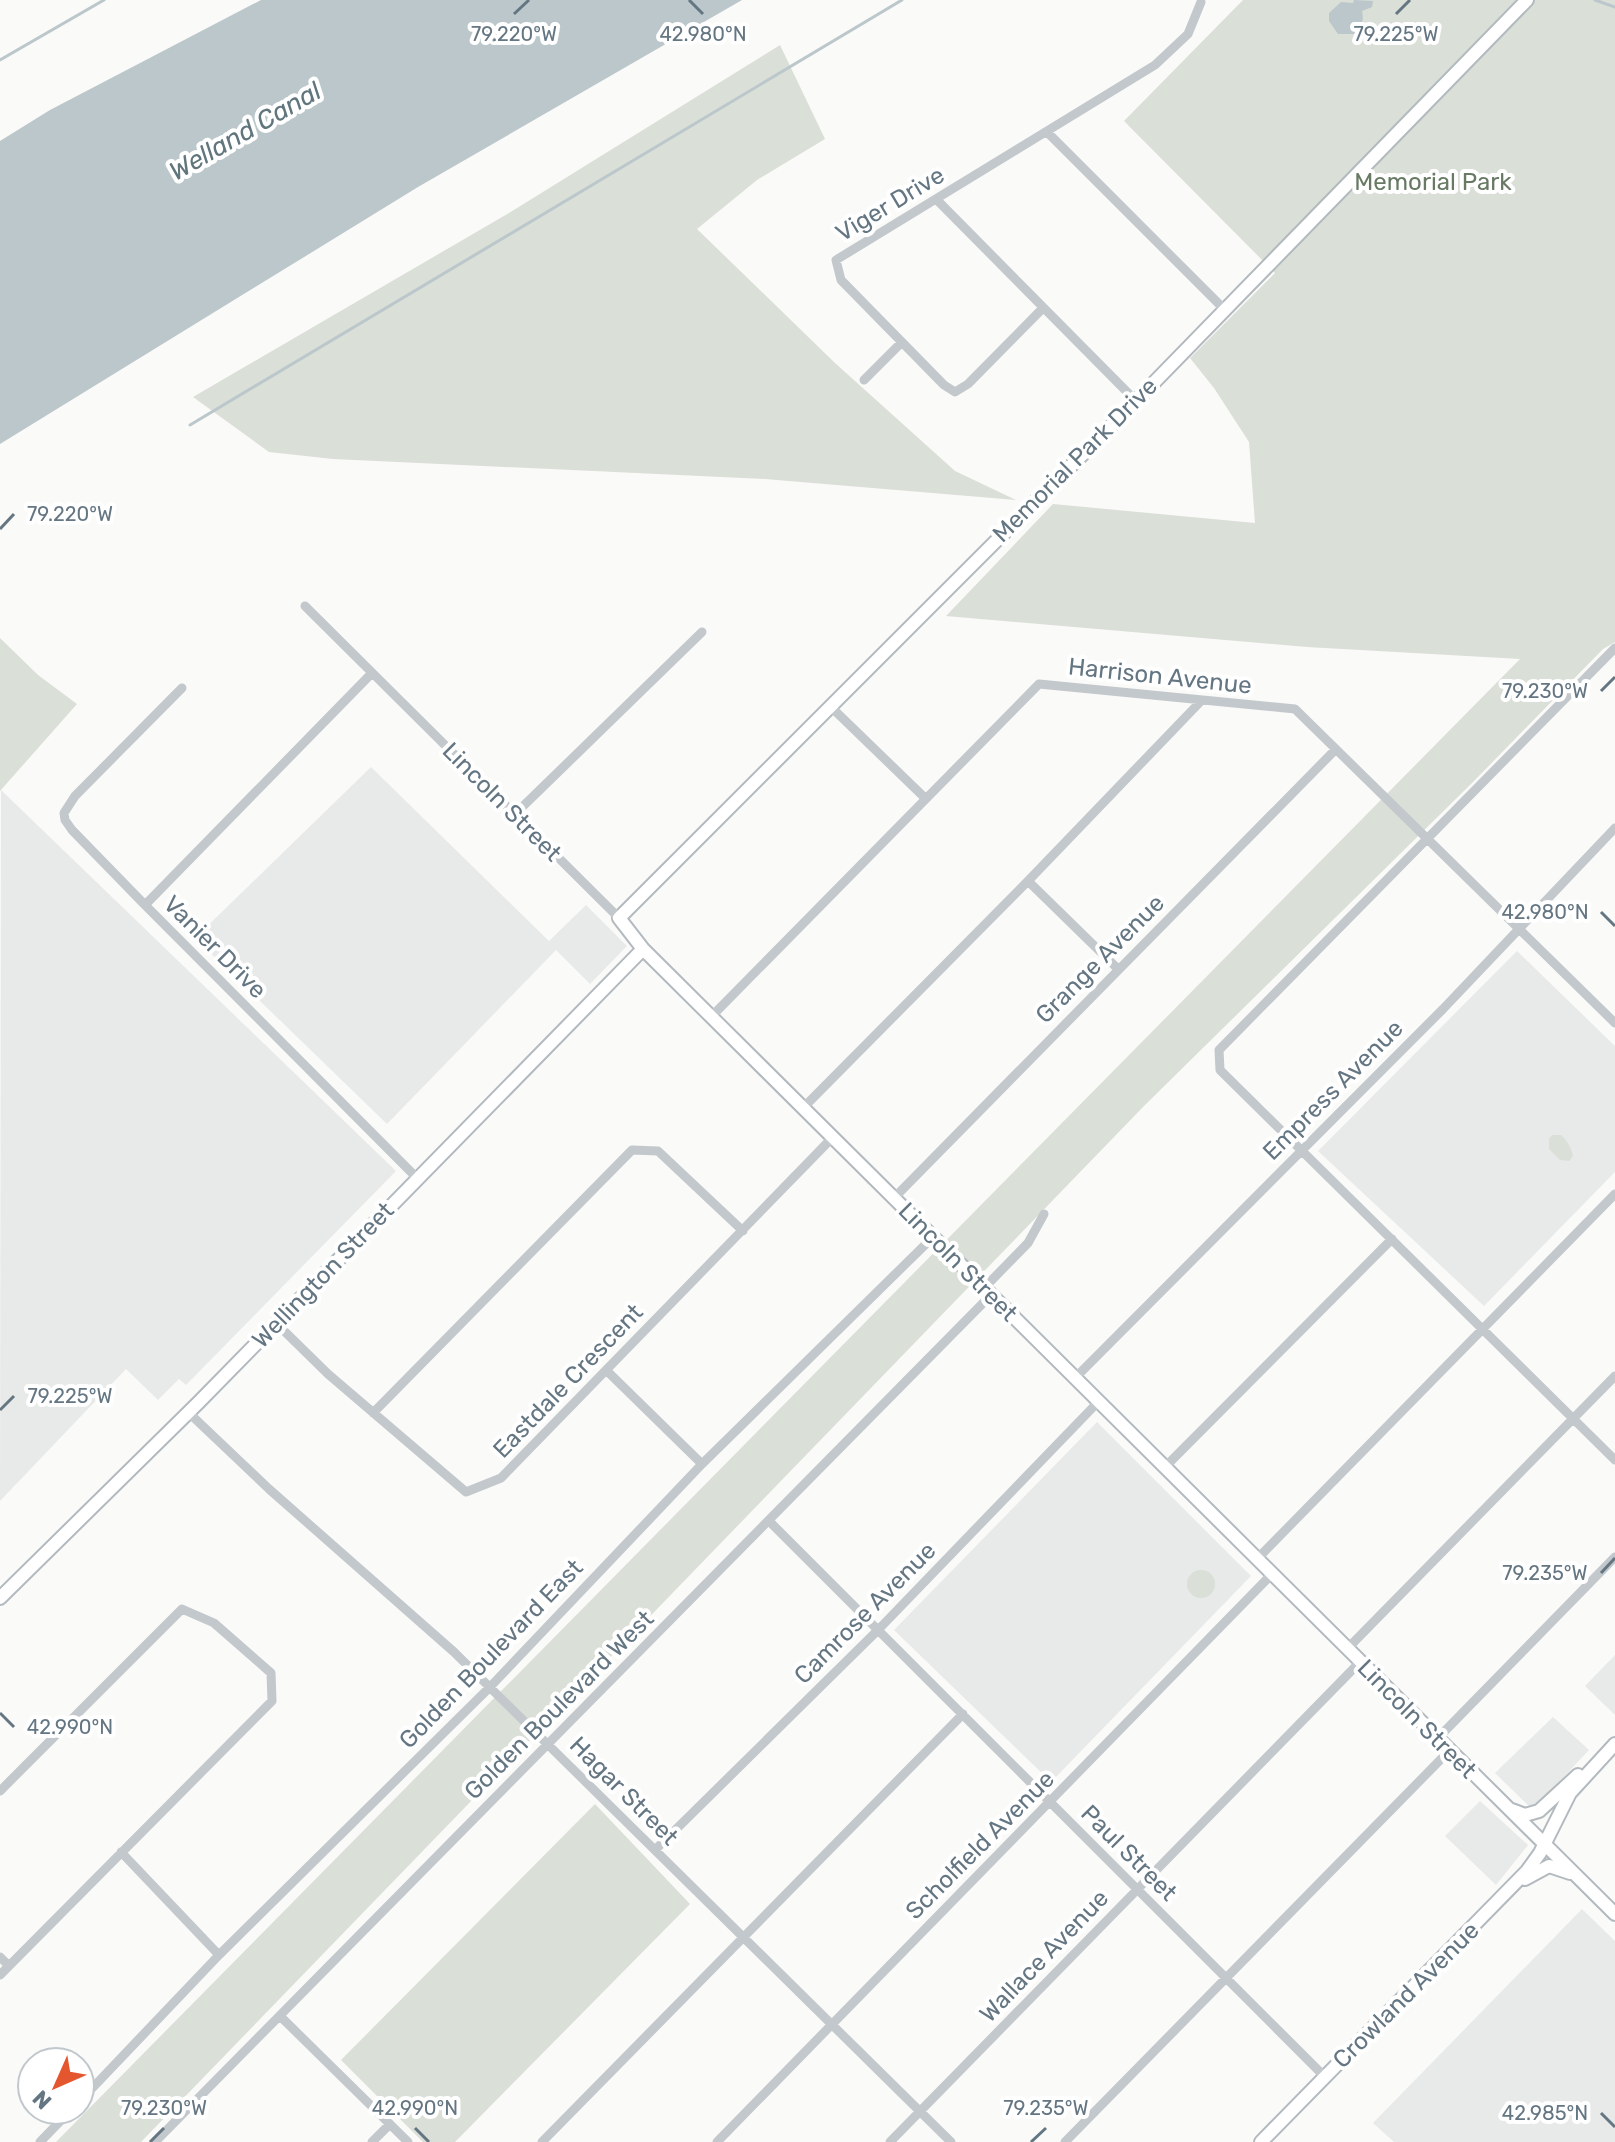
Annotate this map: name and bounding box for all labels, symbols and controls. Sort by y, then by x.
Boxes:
text: 79.220°W [471,22,557,46]
text: 42.980°N [659,22,747,46]
text: 79.225°W [1353,22,1439,46]
water label: Welland Canal [164,75,327,187]
street label: Viger Drive [831,161,949,247]
park label: Memorial Park [1354,168,1512,196]
street label: Memorial Park Drive [987,372,1163,548]
text: 79.220°W [27,502,113,526]
street label: Harrison Avenue [1067,652,1253,700]
text: 79.230°W [1502,679,1588,703]
street label: Lincoln Street [437,737,567,867]
street label: Grange Avenue [1030,889,1170,1029]
street label: Vanier Drive [158,890,272,1004]
text: 42.980°N [1501,900,1589,924]
street label: Empress Avenue [1257,1014,1409,1166]
street label: Wellington Street [246,1196,400,1354]
street label: Lincoln Street [893,1197,1023,1327]
street label: Eastdale Crescent [487,1298,649,1464]
text: 79.225°W [27,1384,113,1408]
street label: Camrose Avenue [789,1537,941,1689]
street label: Golden Boulevard East [394,1554,588,1754]
text: 79.235°W [1502,1561,1588,1585]
street label: Golden Boulevard West [459,1605,659,1805]
street label: Lincoln Street [1352,1654,1482,1784]
text: 42.990°N [27,1715,113,1739]
street label: Hagar Street [564,1731,684,1851]
street label: Scholfield Avenue [900,1765,1060,1925]
street label: Paul Street [1075,1799,1183,1907]
street label: Wallace Avenue [974,1884,1114,2028]
street label: Crowland Avenue [1327,1916,1485,2074]
north arrow [16,2046,96,2126]
text: N [27,2085,57,2115]
text: 79.230°W [121,2096,207,2120]
text: 42.990°N [372,2096,458,2120]
text: 79.235°W [1003,2096,1089,2120]
text: 42.985°N [1502,2101,1588,2125]

